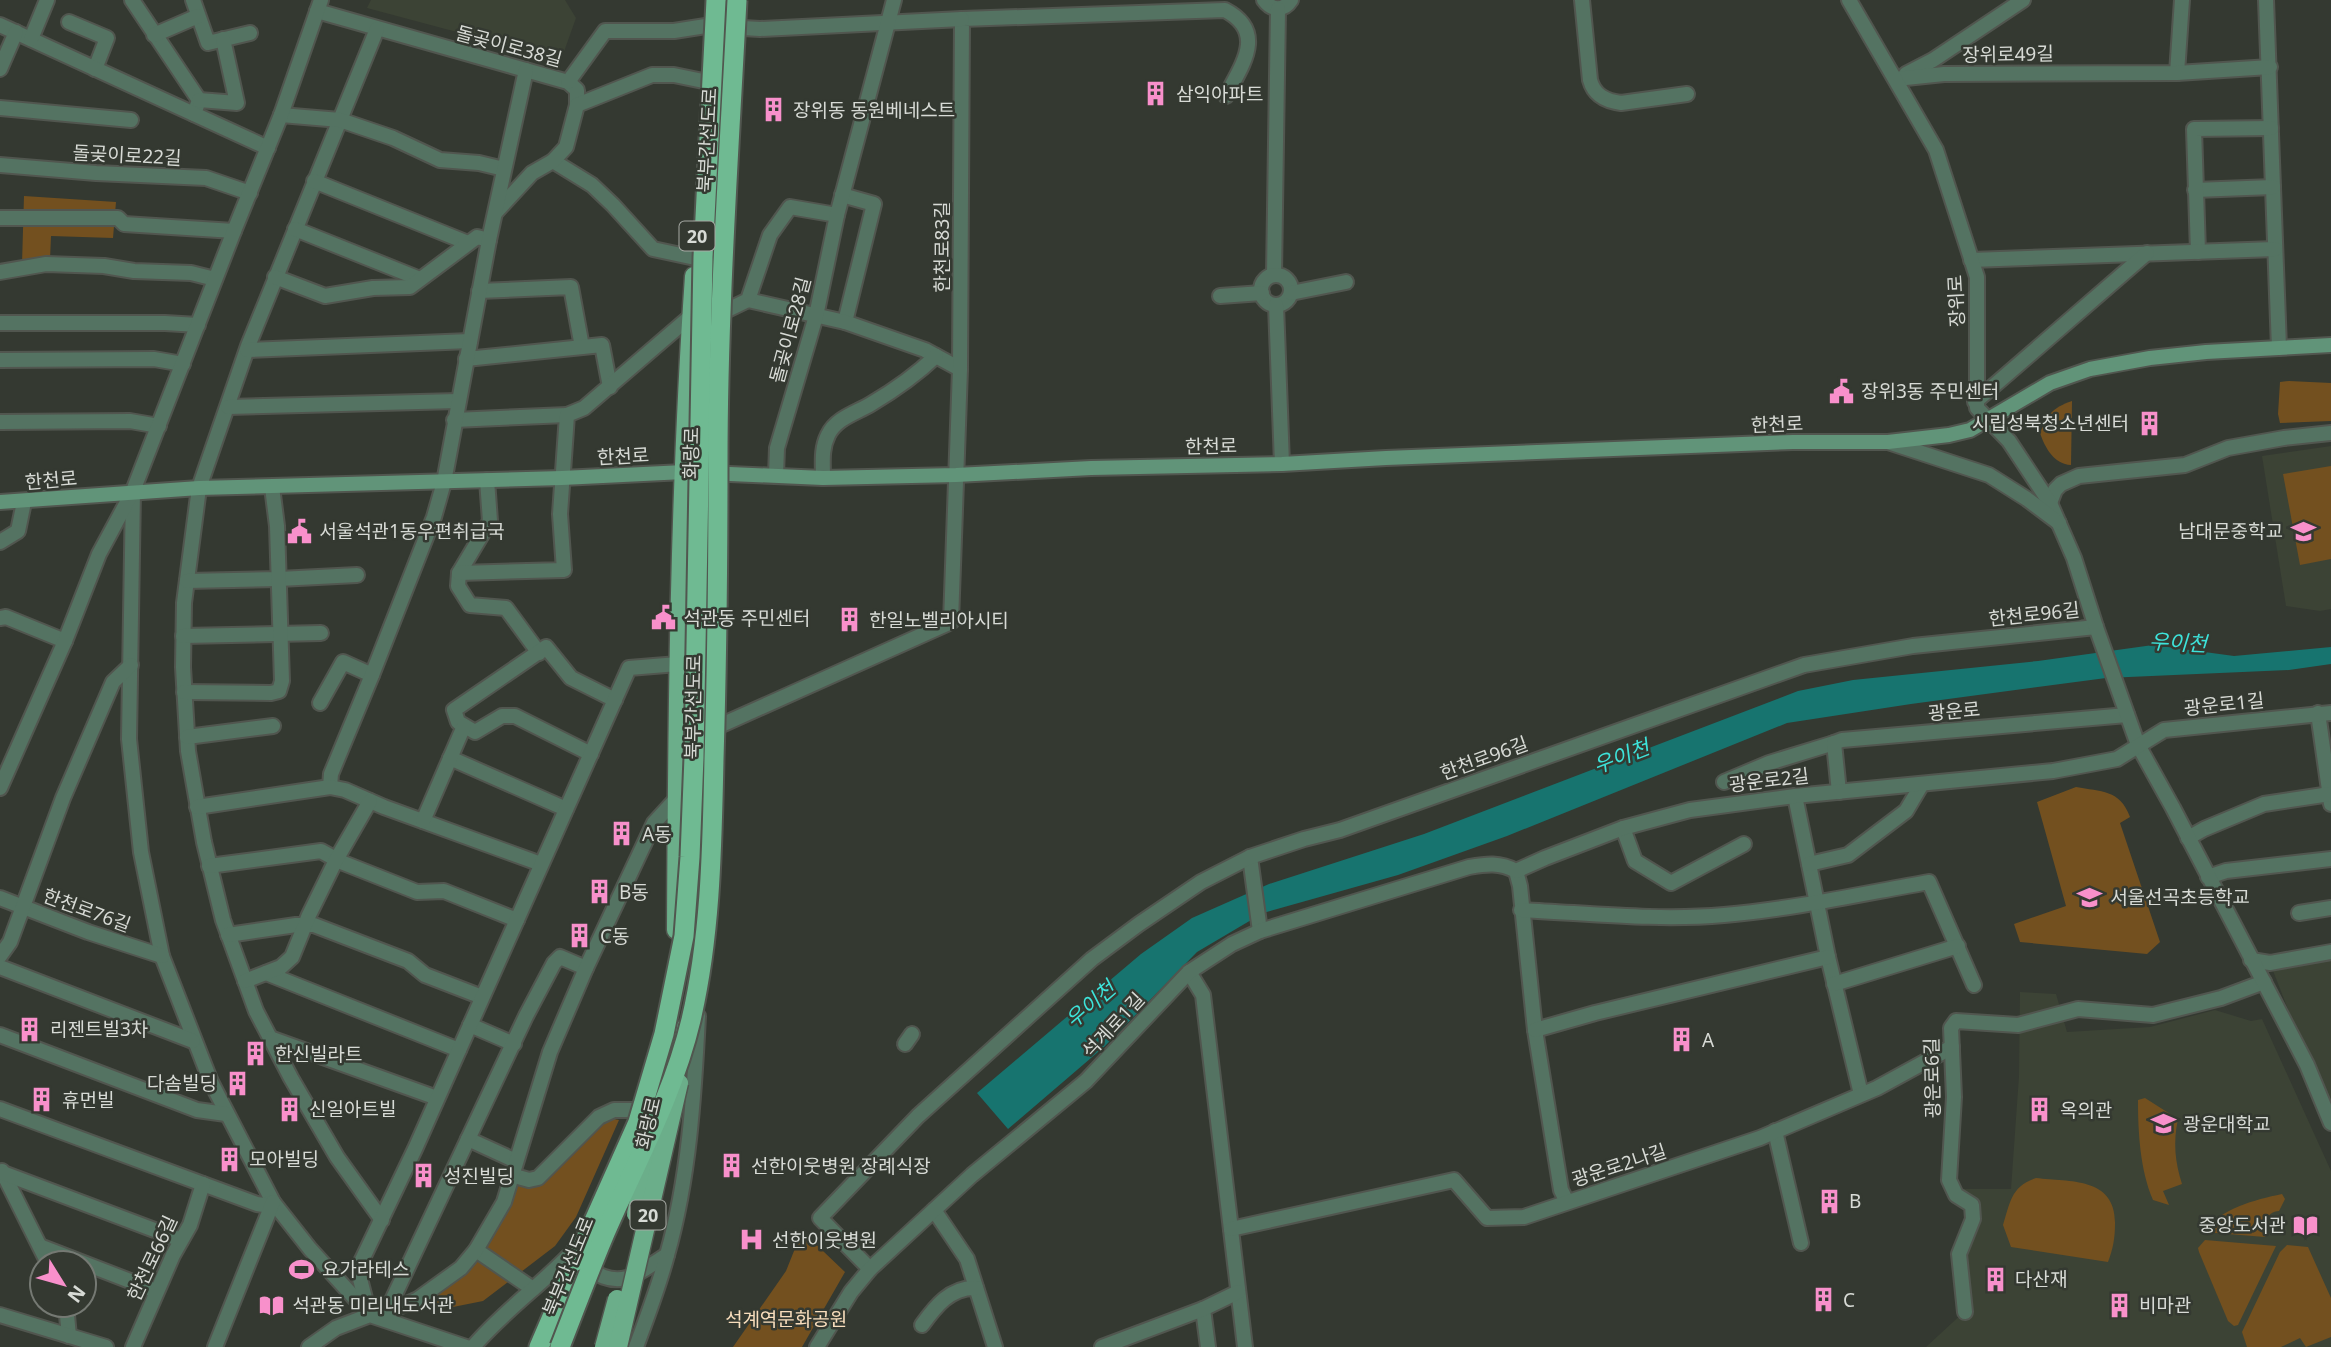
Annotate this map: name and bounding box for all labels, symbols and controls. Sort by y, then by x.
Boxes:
street label: 돌곶이로38길 [453,19,565,73]
street label: 장위로49길 [1962,40,2054,68]
building icon: 삼익아파트 [1142,80,1170,108]
place label: 삼익아파트 [1176,81,1263,107]
street label: 북부간선도로 [691,87,723,193]
building icon: 장위동 동원베네스트 [759,96,787,124]
place label: 장위동 동원베네스트 [793,97,955,123]
street label: 돌곶이로22길 [72,139,182,171]
street label: 한천로83길 [929,201,955,293]
road number: 20 [680,222,714,250]
street label: 돌곶이로28길 [763,274,817,386]
street label: 장위로 [1942,274,1970,328]
public building icon: 장위3동 주민센터 [1827,377,1855,405]
place label: 장위3동 주민센터 [1861,378,1999,404]
building icon: 시립성북청소년센터 [2135,409,2163,437]
street label: 한천로 [1750,410,1804,438]
place label: 시립성북청소년센터 [1972,410,2129,436]
street label: 화랑로 [678,427,704,479]
street label: 한천로 [1185,433,1237,459]
street label: 한천로 [596,442,650,470]
street label: 한천로 [24,465,78,495]
public building icon: 서울석관1동우편취급국 [285,517,313,545]
school or university icon: 남대문중학교 [2289,517,2317,545]
place label: 서울석관1동우편취급국 [319,518,505,544]
place label: 남대문중학교 [2178,518,2283,544]
street label: 한천로96길 [1987,596,2081,632]
public building icon: 석관동 주민센터 [649,604,677,632]
place label: 석관동 주민센터 [683,605,810,631]
building icon: 한일노벨리아시티 [835,606,863,634]
place label: 한일노벨리아시티 [869,607,1009,633]
water label: 우이천 [2148,627,2210,658]
street label: 북부간선도로 [679,654,707,760]
street label: 광운로1길 [2182,687,2266,721]
street label: 광운로 [1927,696,1981,726]
street label: 한천로96길 [1436,730,1532,786]
water label: 우이천 [1589,732,1656,779]
street label: 광운로2길 [1727,762,1811,798]
building icon: A동 [608,820,636,848]
place label: A동 [642,821,672,847]
building icon: B동 [585,878,613,906]
place label: B동 [619,879,649,905]
street label: 한천로76길 [39,882,135,938]
school or university icon: 서울선곡초등학교 [2076,883,2104,911]
place label: 서울선곡초등학교 [2110,884,2250,910]
building icon: C동 [566,922,594,950]
place label: C동 [600,923,630,949]
water label: 우이천 [1059,973,1123,1034]
street label: 석계로1길 [1076,987,1150,1063]
building icon: 리젠트빌3차 [16,1015,44,1043]
place label: 리젠트빌3차 [50,1016,148,1042]
building icon: A [1668,1026,1696,1054]
place label: A [1702,1027,1715,1053]
street label: 광운로6길 [1918,1037,1946,1119]
building icon: 한신빌라트 [241,1040,269,1068]
place label: 한신빌라트 [275,1041,362,1067]
building icon: 다솜빌딩 [223,1069,251,1097]
place label: 다솜빌딩 [147,1070,217,1096]
building icon: 휴먼빌 [28,1086,56,1114]
place label: 휴먼빌 [62,1087,114,1113]
building icon: 신일아트빌 [275,1095,303,1123]
street label: 화랑로 [629,1095,667,1151]
place label: 신일아트빌 [309,1096,396,1122]
building icon: 옥의관 [2026,1096,2054,1124]
place label: 옥의관 [2060,1097,2112,1123]
school or university icon: 광운대학교 [2149,1110,2177,1138]
place label: 광운대학교 [2183,1111,2270,1137]
street label: 광운로2나길 [1568,1137,1670,1193]
building icon: 모아빌딩 [215,1145,243,1173]
place label: 모아빌딩 [249,1146,319,1172]
building icon: 선한이웃병원 장례식장 [717,1152,745,1180]
place label: 선한이웃병원 장례식장 [751,1153,931,1179]
building icon: 성진빌딩 [410,1162,438,1190]
place label: 성진빌딩 [444,1163,514,1189]
building icon: B [1815,1187,1843,1215]
place label: B [1849,1188,1861,1214]
road number: 20 [630,1200,666,1230]
street label: 한천로66길 [121,1211,183,1305]
library icon: 중앙도서관 [2292,1211,2320,1239]
place label: 중앙도서관 [2199,1212,2286,1238]
street label: 북부간선도로 [536,1213,600,1319]
hospital icon: 선한이웃병원 [738,1226,766,1254]
place label: 선한이웃병원 [772,1227,877,1253]
north arrow [28,1249,98,1319]
sports icon: 요가라테스 [288,1255,316,1283]
place label: 요가라테스 [322,1256,409,1282]
building icon: 다산재 [1981,1265,2009,1293]
place label: 다산재 [2015,1266,2067,1292]
text: N [62,1280,92,1308]
building icon: C [1809,1286,1837,1314]
place label: C [1843,1287,1855,1313]
library icon: 석관동 미리내도서관 [258,1291,286,1319]
building icon: 비마관 [2105,1291,2133,1319]
place label: 석관동 미리내도서관 [292,1292,454,1318]
place label: 비마관 [2139,1292,2191,1318]
park label: 석계역문화공원 [725,1306,847,1332]

